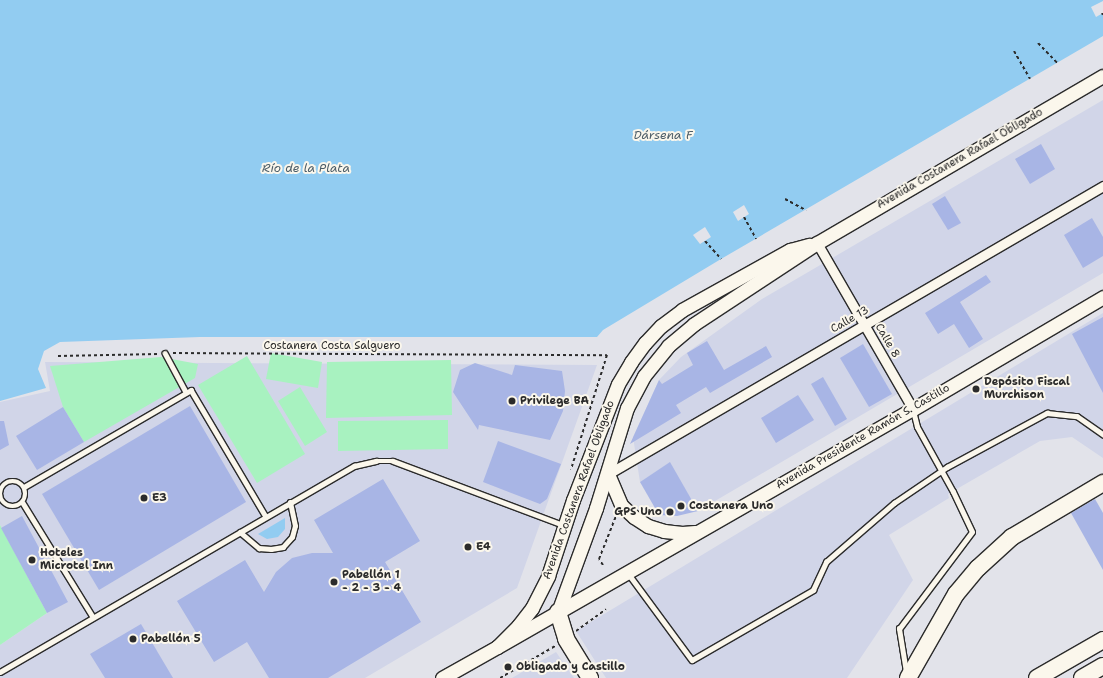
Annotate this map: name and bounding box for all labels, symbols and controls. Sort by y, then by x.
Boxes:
street label: Avenida Costanera Rafael Obligado [875,106,1045,212]
water label: Dársena F [634,129,692,143]
water label: Río de la Plata [262,162,350,176]
street label: Calle 13 [829,304,871,336]
street label: Calle 8 [872,321,902,361]
street label: Costanera Costa Salguero [264,339,400,353]
place label: Depósito Fiscal Murchison [984,376,1070,402]
street label: Avenida Presidente Ramón S. Castillo [774,382,952,492]
marker: Depósito Fiscal Murchison [971,384,981,394]
place label: Privilege BA [520,394,589,408]
marker: Privilege BA [507,396,517,406]
street label: Avenida Costanera Rafael Obligado [540,399,618,581]
place label: E3 [152,491,167,505]
marker: E3 [139,493,149,503]
place label: Costanera Uno [689,499,773,513]
marker: Costanera Uno [676,501,686,511]
place label: GPS Uno [614,505,662,519]
marker: GPS Uno [665,507,675,517]
place label: E4 [476,540,491,554]
marker: E4 [463,542,473,552]
place label: Hoteles Microtel Inn [40,547,113,573]
marker: Hoteles Microtel Inn [27,555,37,565]
place label: Pabellón 1 - 2 - 3 - 4 [342,569,401,595]
marker: Pabellón 1 - 2 - 3 - 4 [329,577,339,587]
place label: Pabellón 5 [141,632,201,646]
marker: Pabellón 5 [128,634,138,644]
place label: Obligado y Castillo [516,660,625,674]
marker: Obligado y Castillo [503,662,513,672]

